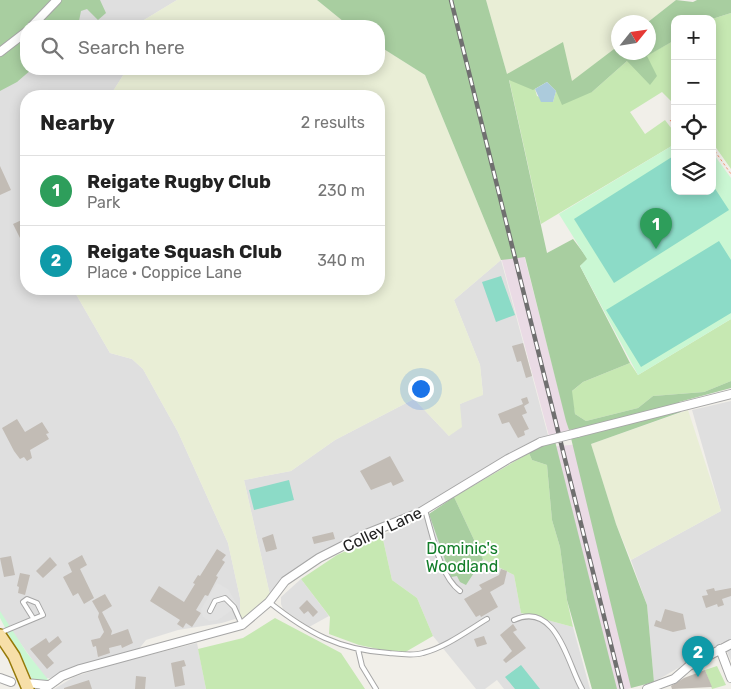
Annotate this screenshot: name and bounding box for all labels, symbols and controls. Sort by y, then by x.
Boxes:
north arrow [611,15,656,60]
map controls [671,15,716,195]
button: + [671,15,716,60]
search box [20,20,385,75]
icon: search [38,34,66,62]
text: Search here [78,36,185,59]
button: − [671,60,716,105]
button: locate [671,105,716,150]
text: Nearby [40,110,115,135]
text: 2 results [301,113,365,132]
button: layers [671,150,716,195]
text: Reigate Rugby Club [87,170,271,193]
text: 1 [52,181,60,200]
text: 230 m [318,181,365,200]
text: Park [87,193,120,212]
pin: 1 [640,208,672,249]
text: Reigate Squash Club [87,240,282,263]
text: 2 [51,251,61,270]
text: 340 m [317,251,365,270]
text: Place · Coppice Lane [87,263,242,282]
your location [408,376,434,402]
street label: Colley Lane [340,503,425,556]
park label: Dominic's Woodland [426,539,498,576]
pin: 2 [682,636,714,677]

